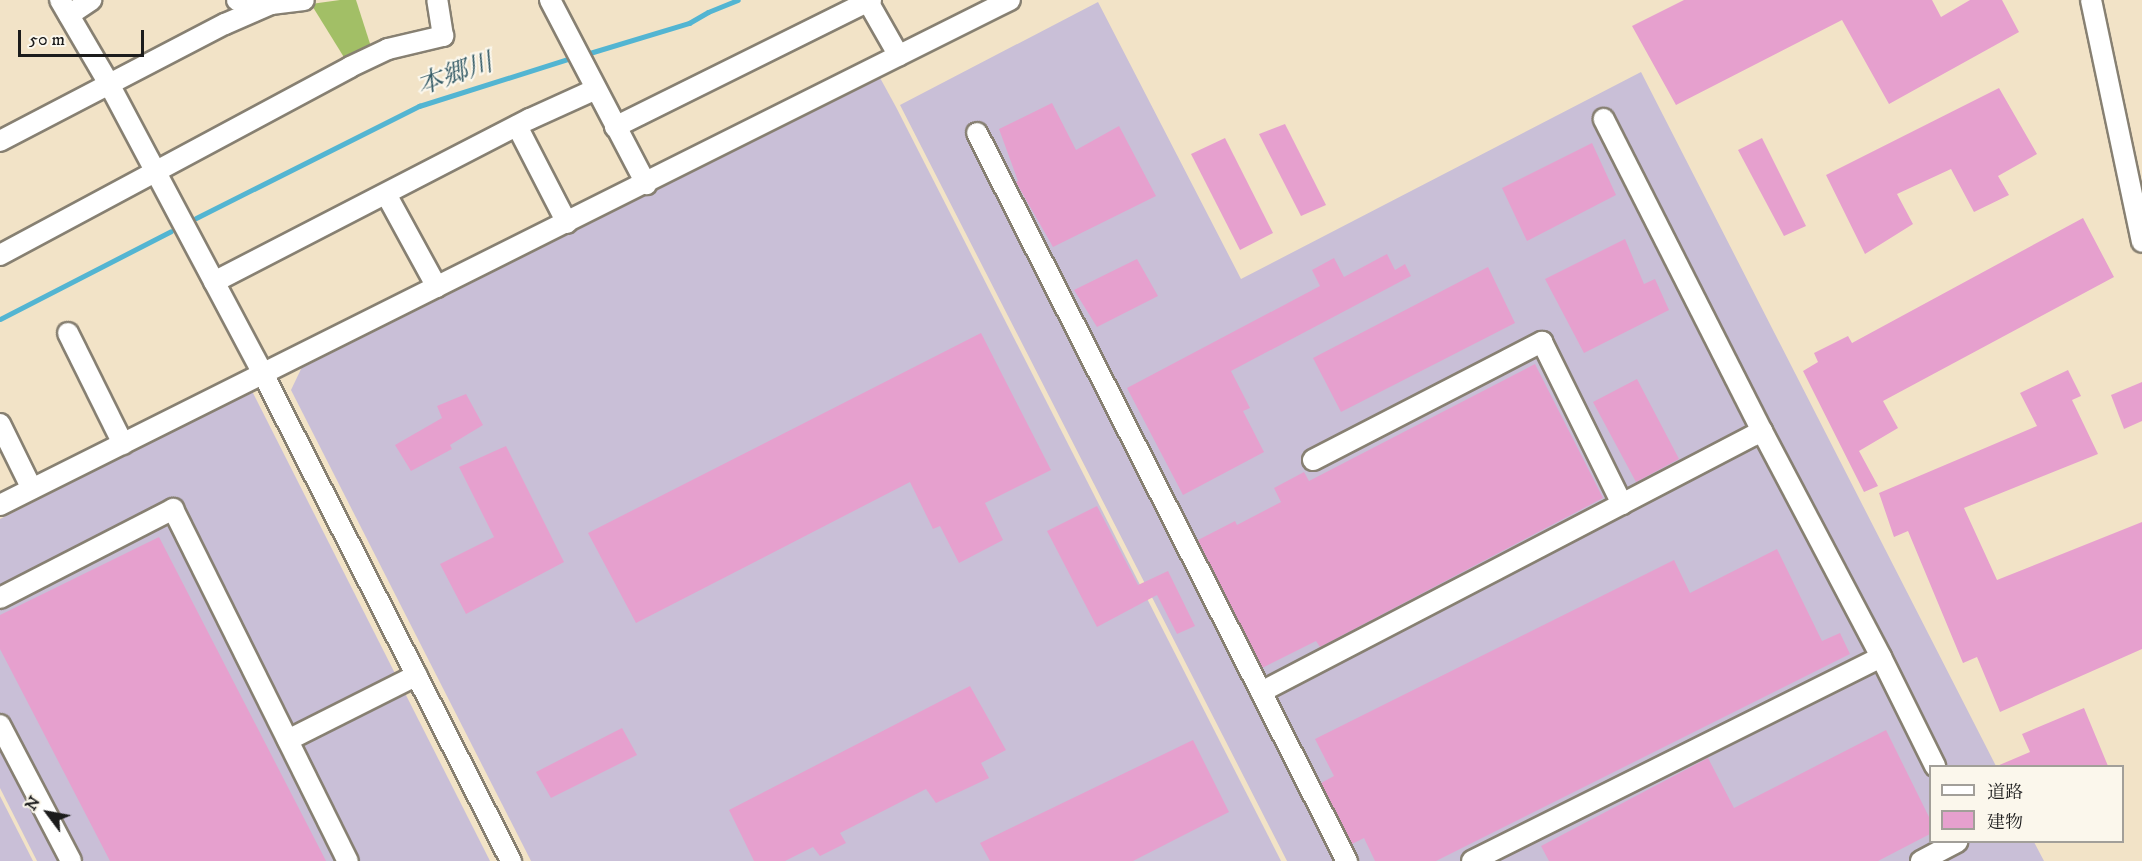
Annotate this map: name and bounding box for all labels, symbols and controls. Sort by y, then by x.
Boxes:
scale bar [21,18,147,56]
text: 50 m [29,29,65,51]
water label: 本郷川 [413,48,497,102]
legend [1929,765,2124,843]
text: 道路 [1987,782,2023,804]
north arrow [18,783,78,843]
text: N [21,793,45,814]
text: 建物 [1987,812,2023,834]

